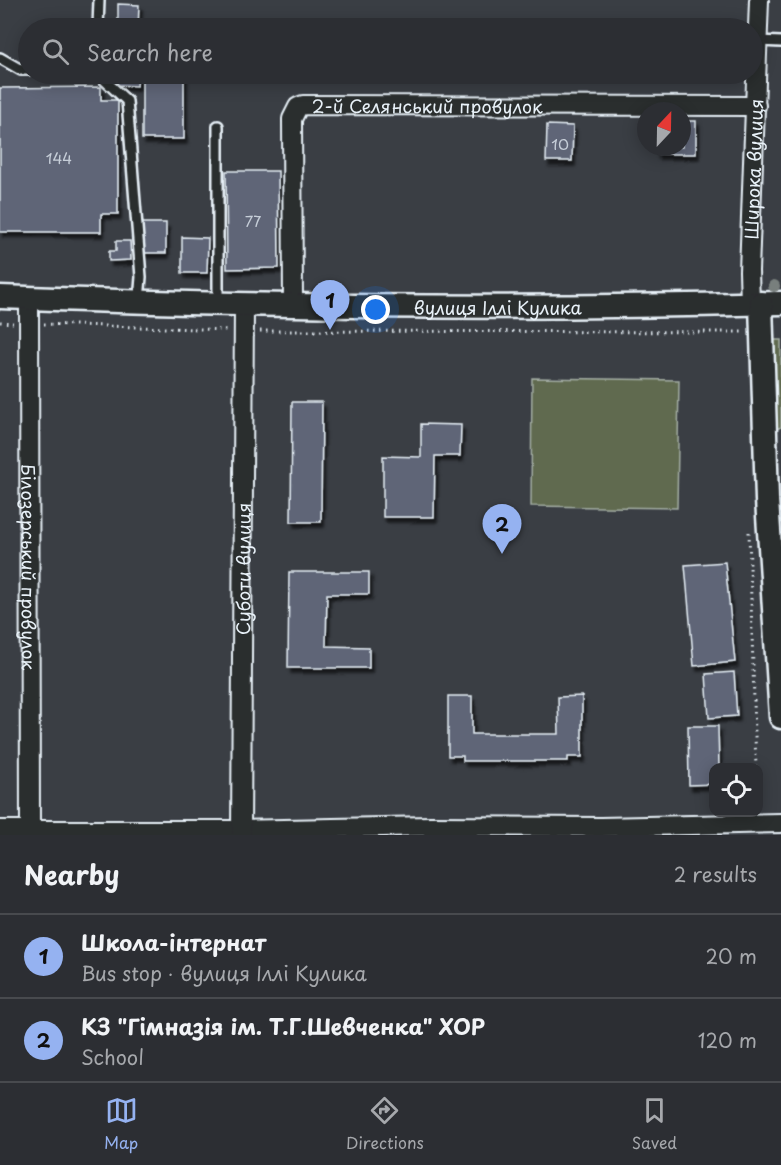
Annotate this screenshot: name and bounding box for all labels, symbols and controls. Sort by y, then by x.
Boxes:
search box [18,18,763,84]
icon: search [39,35,72,68]
text: Search here [87,35,213,68]
street label: 2-й Селянський провулок [312,92,543,119]
street label: Широка вулиця [737,98,769,240]
north arrow [637,102,691,156]
house number: 10 [551,132,569,155]
house number: 144 [46,146,72,169]
house number: 77 [245,209,261,232]
pin: 1 [310,280,350,330]
street label: вулиця Іллі Кулика [414,293,583,320]
your location [361,295,390,324]
street label: Білозерський провулок [16,464,43,671]
street label: Суботи вулиця [229,503,256,635]
pin: 2 [482,504,522,554]
map controls [709,763,763,817]
button: locate [709,763,763,817]
text: Nearby [24,855,119,894]
text: 2 results [674,859,757,889]
text: Школа-інтернат [81,925,266,958]
text: 1 [39,941,48,971]
text: 20 m [705,941,757,971]
text: Bus stop · вулиця Іллі Кулика [81,958,367,988]
text: КЗ "Гімназія ім. Т.Г.Шевченка" ХОР [81,1009,485,1042]
text: 2 [36,1025,51,1055]
text: 120 m [698,1025,757,1055]
text: School [81,1042,144,1072]
tab: Map [104,1094,138,1154]
tab: Directions [346,1094,424,1154]
tab: Saved [632,1094,677,1154]

